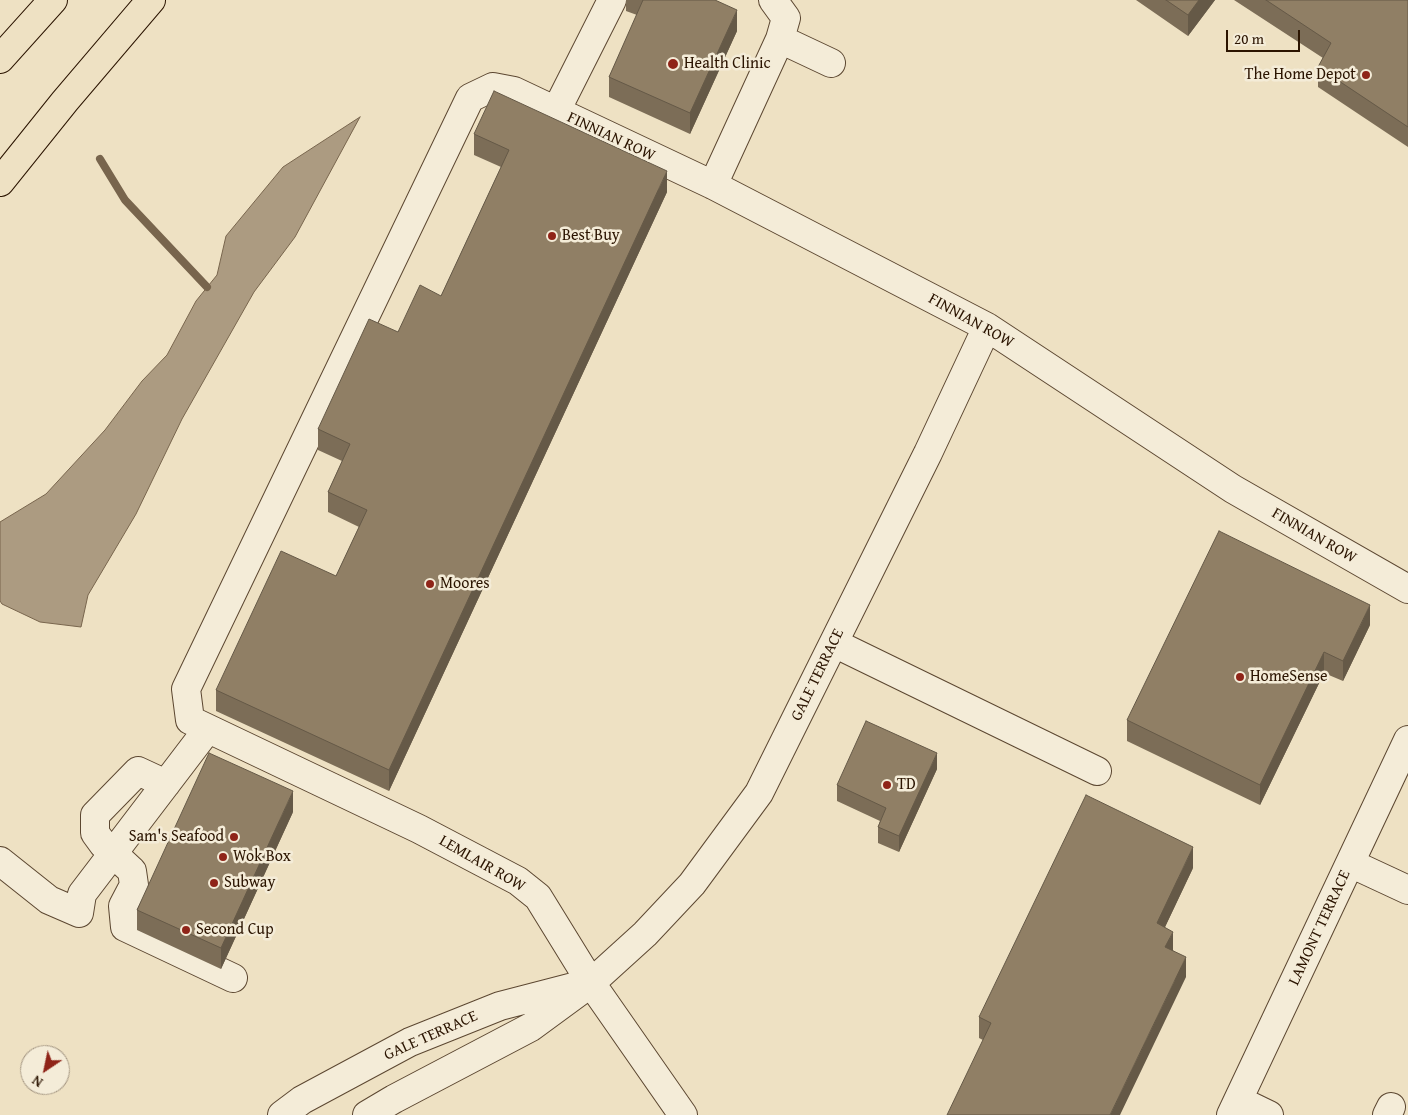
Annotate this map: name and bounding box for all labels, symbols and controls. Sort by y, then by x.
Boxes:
scale bar [1228,20,1302,52]
text: 20 m [1234,28,1264,49]
place label: Health Clinic [684,54,771,74]
marker: Health Clinic [666,57,680,71]
place label: The Home Depot [1244,65,1356,85]
marker: The Home Depot [1360,69,1372,81]
street label: FINNIAN ROW [564,108,658,166]
place label: Best Buy [562,226,620,246]
marker: Best Buy [546,230,558,242]
street label: FINNIAN ROW [925,290,1017,352]
street label: FINNIAN ROW [1268,504,1360,568]
place label: Moores [440,574,490,594]
marker: Moores [424,578,436,590]
street label: GALE TERRACE [787,626,849,724]
place label: HomeSense [1250,667,1328,687]
marker: HomeSense [1234,671,1246,683]
place label: TD [897,775,916,795]
marker: TD [881,779,893,791]
place label: Sam's Seafood [129,827,224,847]
marker: Sam's Seafood [228,831,240,843]
street label: LEMLAIR ROW [435,832,529,896]
place label: Wok Box [233,847,291,867]
marker: Wok Box [217,851,229,863]
street label: LAMONT TERRACE [1285,867,1355,989]
place label: Subway [224,873,275,893]
marker: Subway [208,877,220,889]
place label: Second Cup [196,920,274,940]
marker: Second Cup [180,924,192,936]
street label: GALE TERRACE [381,1007,481,1065]
north arrow [20,1045,70,1095]
text: N [28,1071,47,1093]

